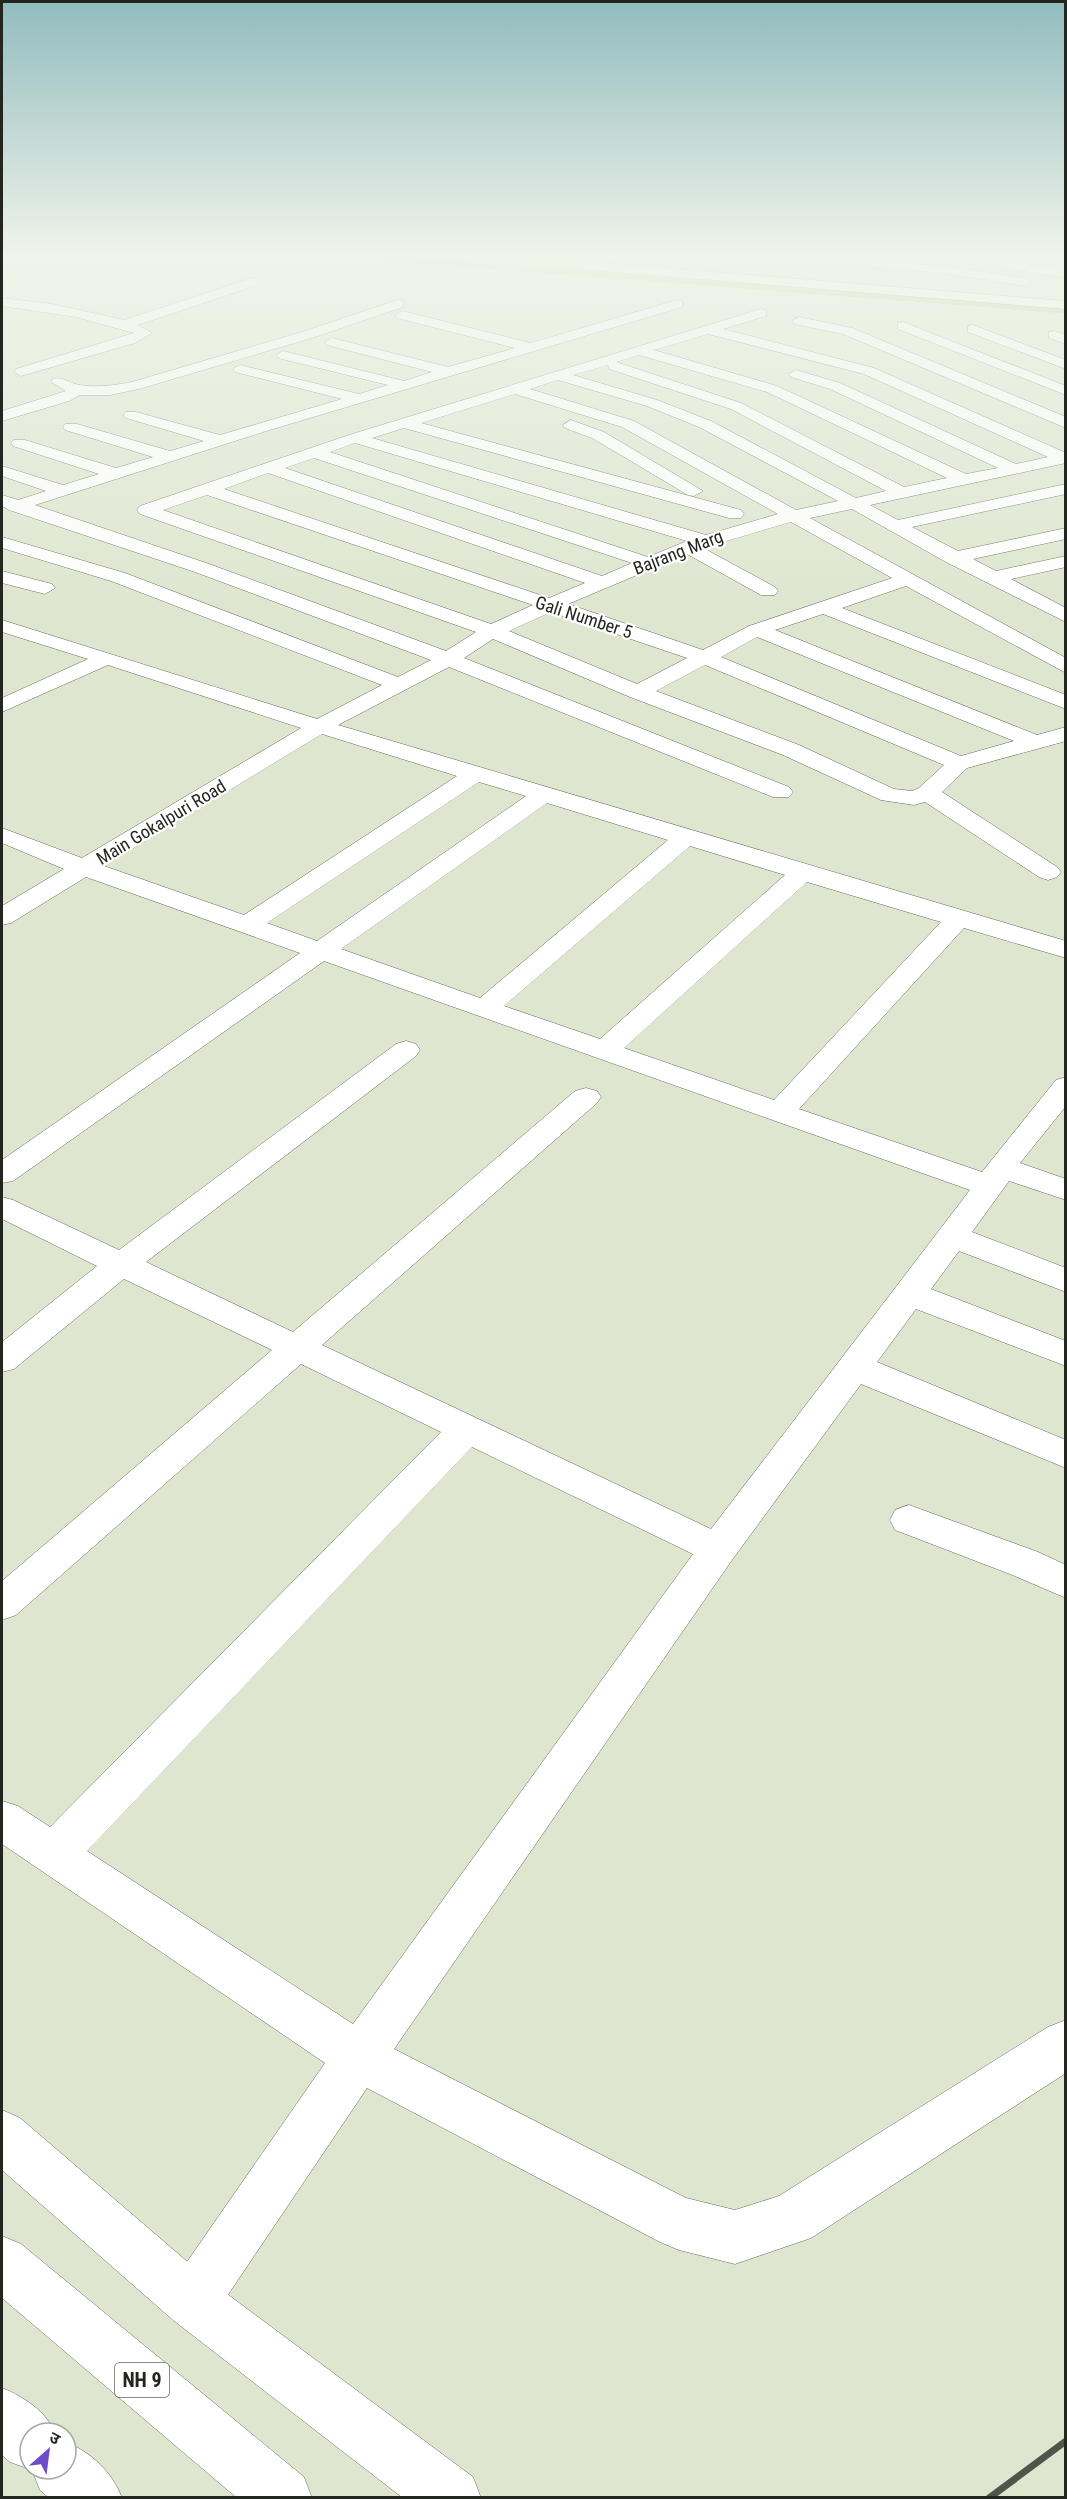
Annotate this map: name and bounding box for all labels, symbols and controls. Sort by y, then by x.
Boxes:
street label: Bajrang Marg [630,525,726,579]
street label: Gali Number 5 [533,591,635,643]
street label: Main Gokalpuri Road [93,775,229,869]
road number: NH 9 [115,2363,169,2397]
north arrow [18,2421,78,2481]
text: उ [46,2428,64,2449]

